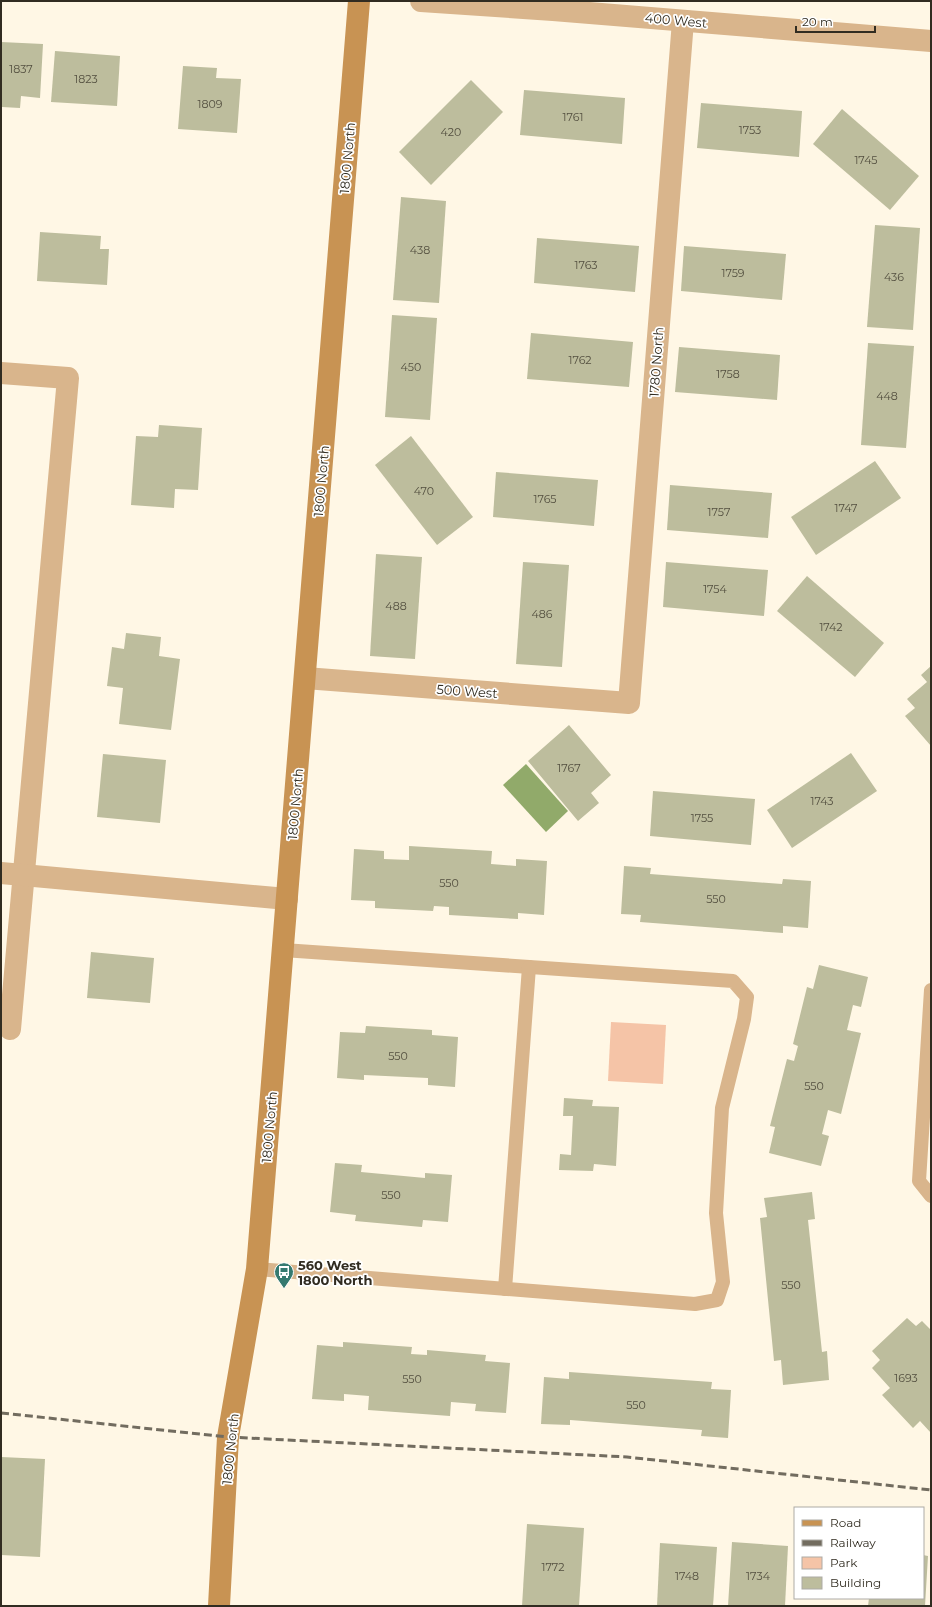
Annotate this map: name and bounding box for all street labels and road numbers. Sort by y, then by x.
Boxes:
street label: 400 West [644,9,708,31]
street label: 1800 North [336,122,358,194]
street label: 1780 North [646,326,666,398]
street label: 1800 North [310,445,332,517]
street label: 500 West [436,681,498,701]
street label: 1800 North [284,768,306,840]
street label: 1800 North [258,1091,280,1163]
street label: 1800 North [218,1412,242,1486]

